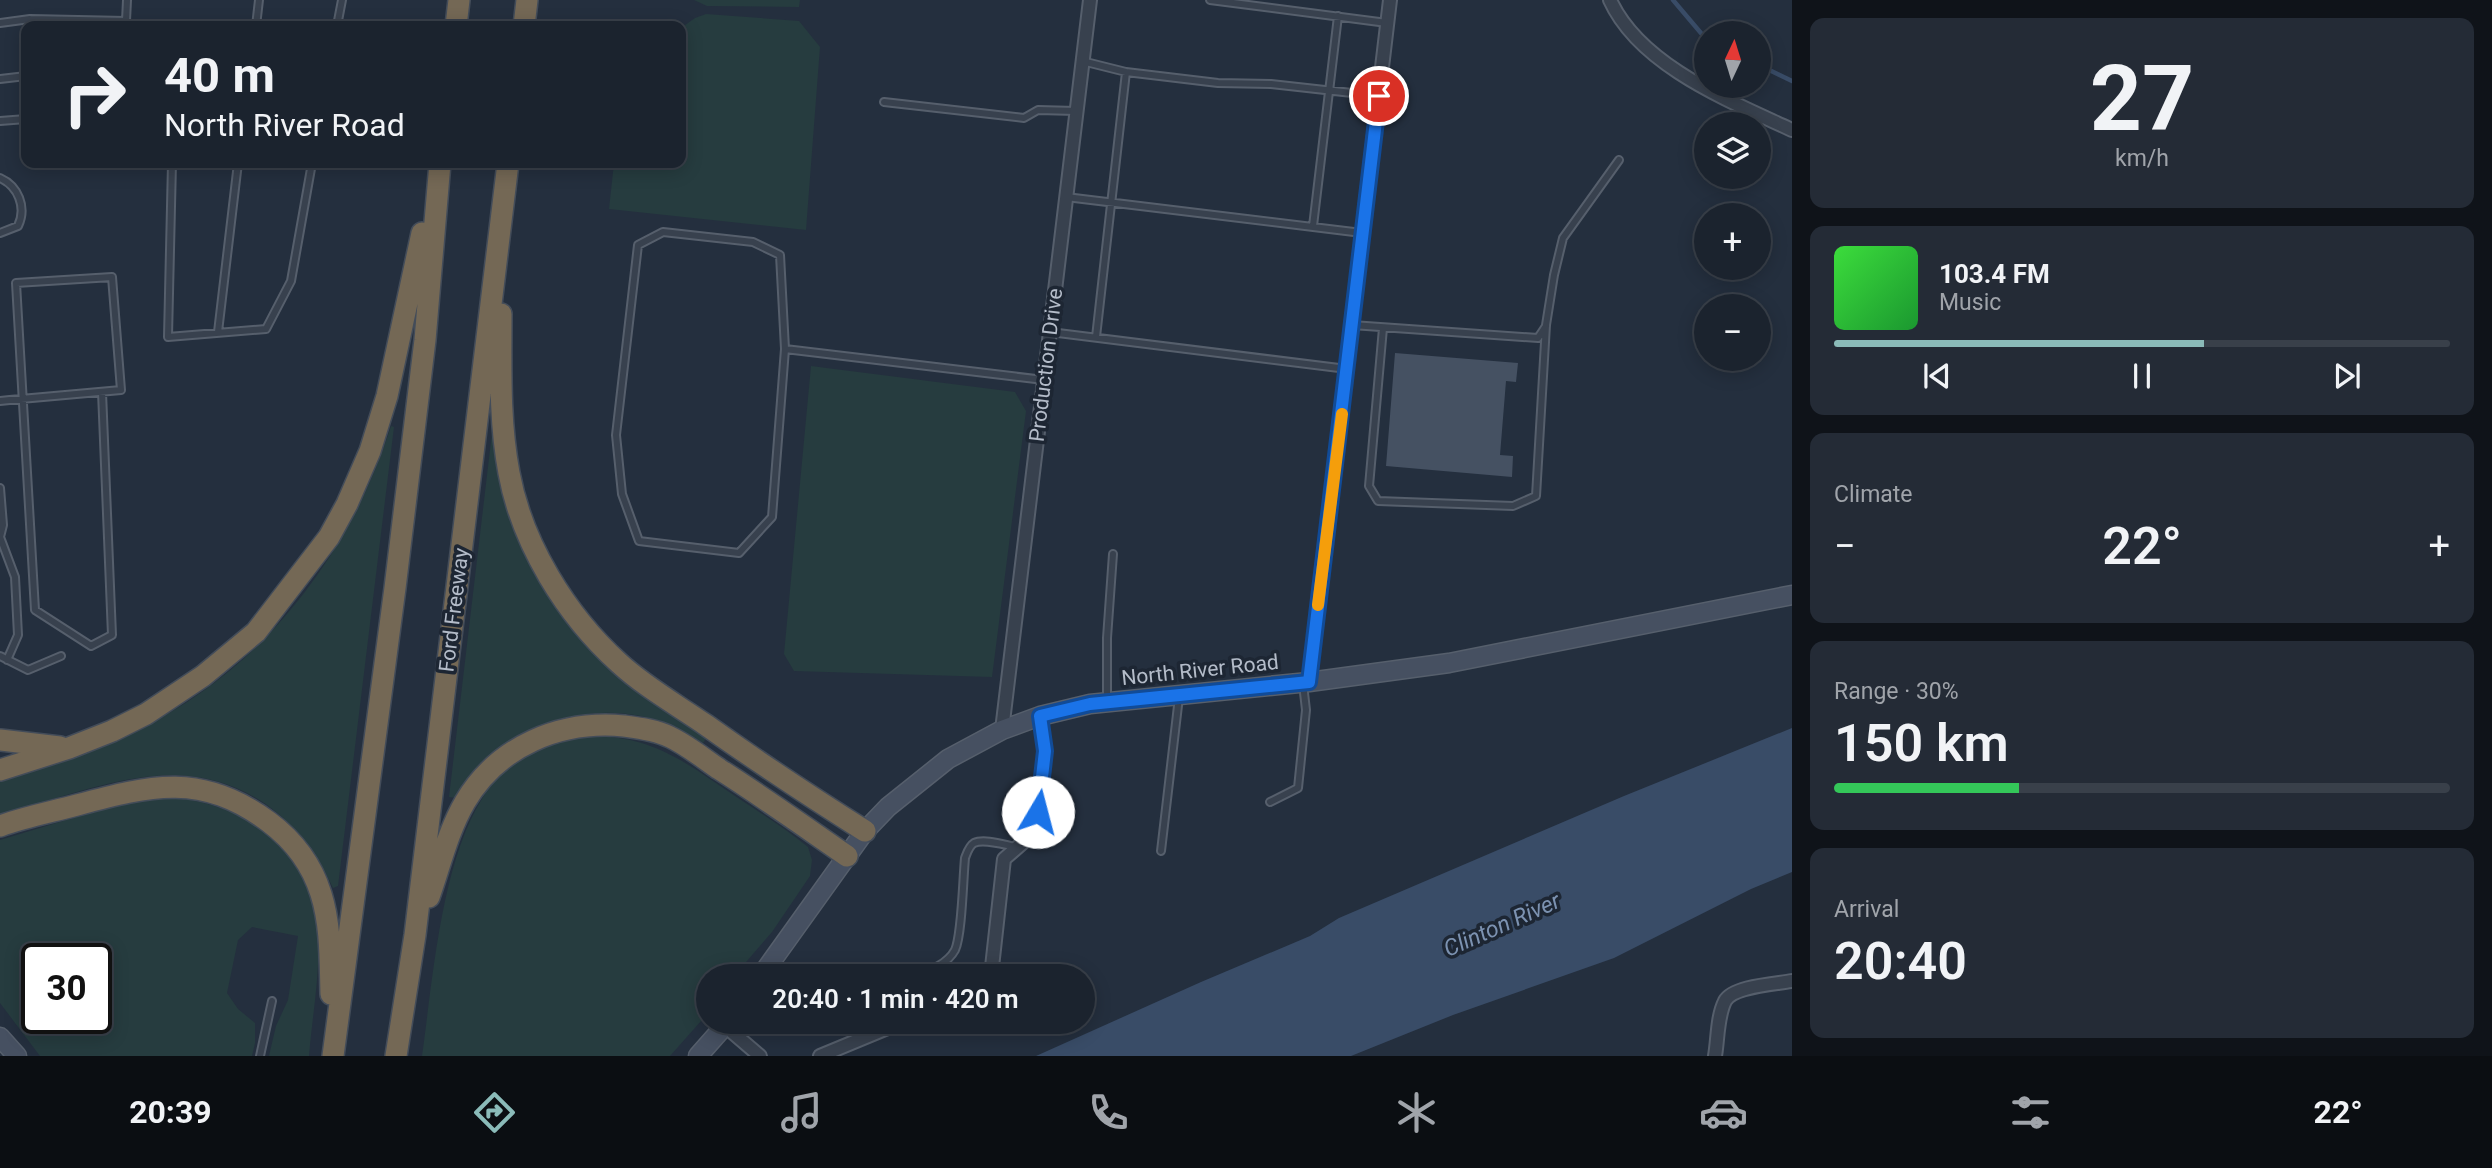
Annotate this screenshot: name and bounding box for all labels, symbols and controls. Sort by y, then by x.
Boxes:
north arrow [1694,21,1771,98]
map controls [1694,21,1771,371]
text: 27 [2090,46,2194,152]
text: 40 m [164,47,275,104]
icon: right [49,49,140,140]
pin [1349,66,1409,126]
icon: arrive [1360,77,1398,115]
text: North River Road [164,106,405,144]
button: layers [1694,112,1771,189]
text: km/h [2115,145,2169,172]
button: + [1694,203,1771,280]
text: 103.4 FM [1939,259,2050,289]
street label: Production Drive [1025,287,1067,443]
text: Music [1939,289,2001,316]
button: − [1694,294,1771,371]
icon: previous [1918,357,1956,395]
icon: pause [2123,357,2161,395]
icon: next [2328,357,2366,395]
text: Climate [1834,481,1913,508]
text: 22° [2102,516,2182,577]
text: − [1834,524,1856,568]
text: + [2428,524,2450,568]
street label: Ford Freeway [434,547,474,673]
street label: North River Road [1120,650,1280,690]
text: Range · 30% [1834,678,1959,705]
text: 150 km [1834,713,2009,774]
position arrow [1001,775,1075,849]
water label: Clinton River [1440,887,1566,963]
text: Arrival [1834,896,1899,923]
text: 20:40 [1834,931,1967,992]
speed limit sign: 30 [21,943,112,1034]
text: 20:40 · 1 min · 420 m [772,984,1019,1014]
icon: directions [470,1088,519,1137]
icon: music [777,1088,826,1137]
icon: phone [1084,1088,1133,1137]
icon: climate [1392,1088,1441,1137]
icon: car [1699,1088,1748,1137]
icon: filters [2006,1088,2055,1137]
text: 20:39 [129,1093,212,1131]
text: 22° [2314,1093,2363,1131]

